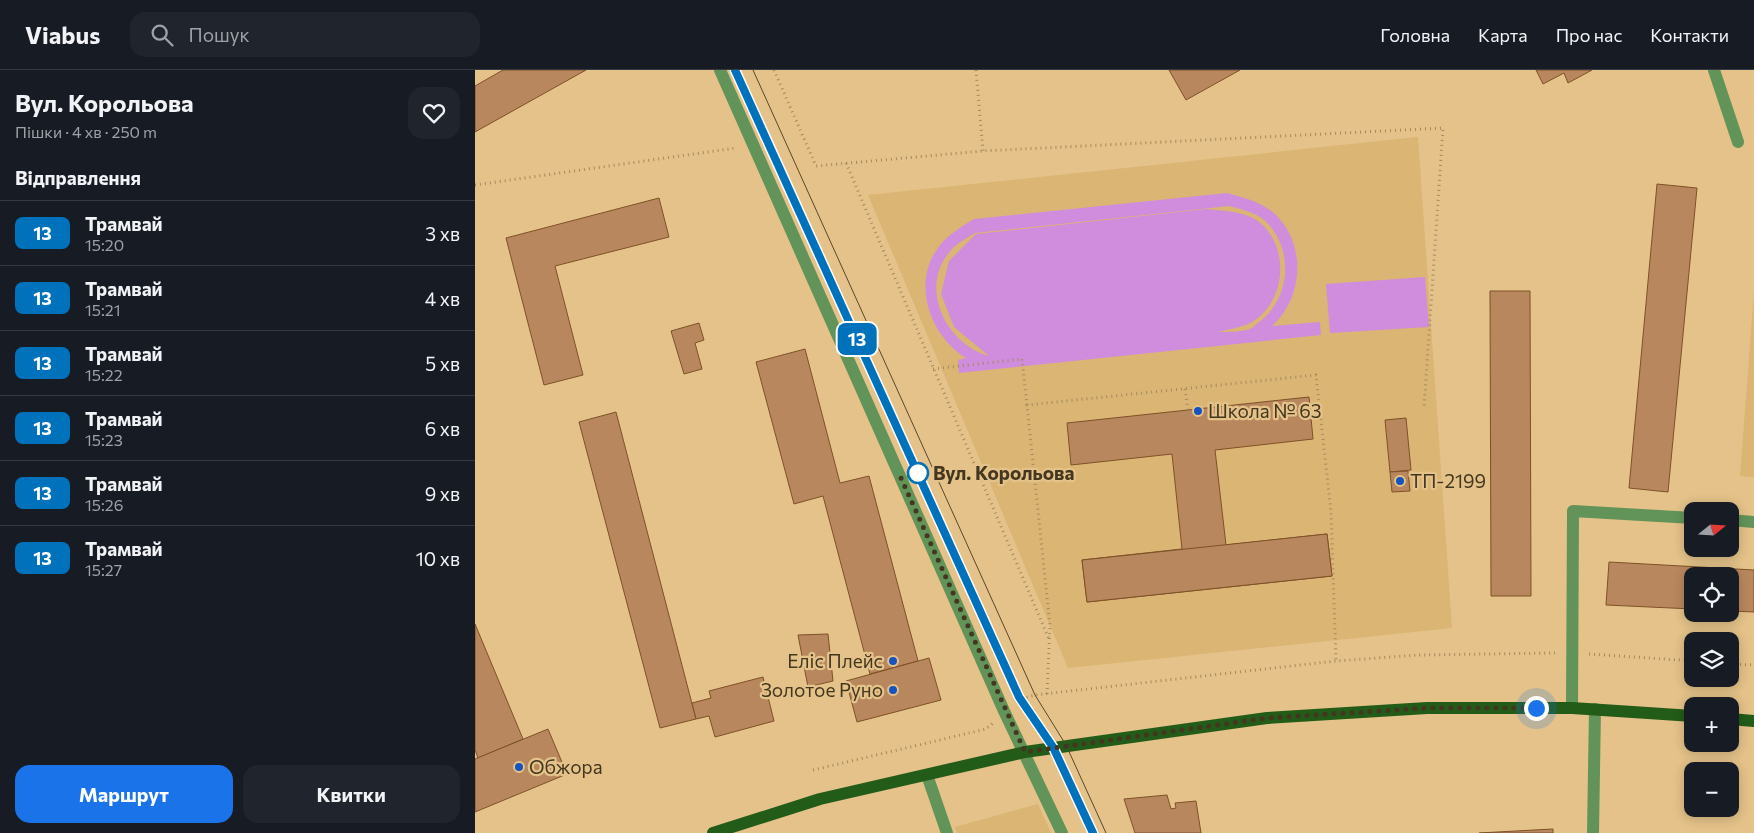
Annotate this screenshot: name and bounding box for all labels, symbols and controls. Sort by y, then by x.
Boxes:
search box [130,12,480,57]
text: Viabus [25,20,100,49]
icon: search [148,21,176,49]
text: Пошук [188,23,250,46]
text: Головна [1380,24,1450,46]
text: Карта [1478,24,1528,46]
text: Про нас [1556,24,1622,46]
text: Контакти [1650,24,1729,46]
button: heart [408,87,460,139]
text: Вул. Корольова [15,88,194,117]
text: Пішки · 4 хв · 250 m [15,122,157,141]
text: Відправлення [15,166,141,189]
text: Трамвай [85,212,163,235]
text: 13 [33,222,52,244]
text: 3 хв [425,222,460,245]
text: 15:20 [85,235,124,254]
text: Трамвай [85,277,163,300]
text: 13 [33,287,52,309]
text: 4 хв [425,287,460,310]
text: 15:21 [85,300,121,319]
line badge: 13 [835,323,879,355]
text: 13 [848,328,866,350]
text: Трамвай [85,342,163,365]
text: 13 [33,352,52,374]
text: 5 хв [425,352,460,375]
text: 15:22 [85,365,123,384]
place label: Школа № 63 [1208,399,1322,422]
marker: Школа № 63 [1192,405,1204,417]
text: Трамвай [85,407,163,430]
text: 13 [33,417,52,439]
text: 6 хв [425,417,460,440]
text: 15:23 [85,430,123,449]
place label: Вул. Корольова [933,461,1074,484]
marker: Вул. Корольова [907,462,929,484]
place label: ТП-2199 [1410,469,1486,492]
text: Трамвай [85,472,163,495]
marker: ТП-2199 [1394,475,1406,487]
text: 13 [33,482,52,504]
text: 9 хв [425,482,460,505]
text: 15:26 [85,495,123,514]
north arrow [1684,502,1739,558]
map controls [1684,502,1739,817]
text: Трамвай [85,537,163,560]
text: 13 [33,547,52,569]
text: 10 хв [416,547,460,570]
text: 15:27 [85,560,122,579]
button: locate [1684,567,1739,622]
button: layers [1684,632,1739,687]
place label: Еліс Плейс [787,649,883,672]
marker: Еліс Плейс [887,655,899,667]
place label: Золотое Руно [761,678,883,701]
marker: Золотое Руно [887,684,899,696]
your location [1524,696,1549,721]
button: + [1684,697,1739,752]
place label: Обжора [529,755,603,778]
marker: Обжора [513,761,525,773]
button: − [1684,762,1739,817]
button: Маршрут [15,765,233,823]
button: Квитки [243,765,460,823]

